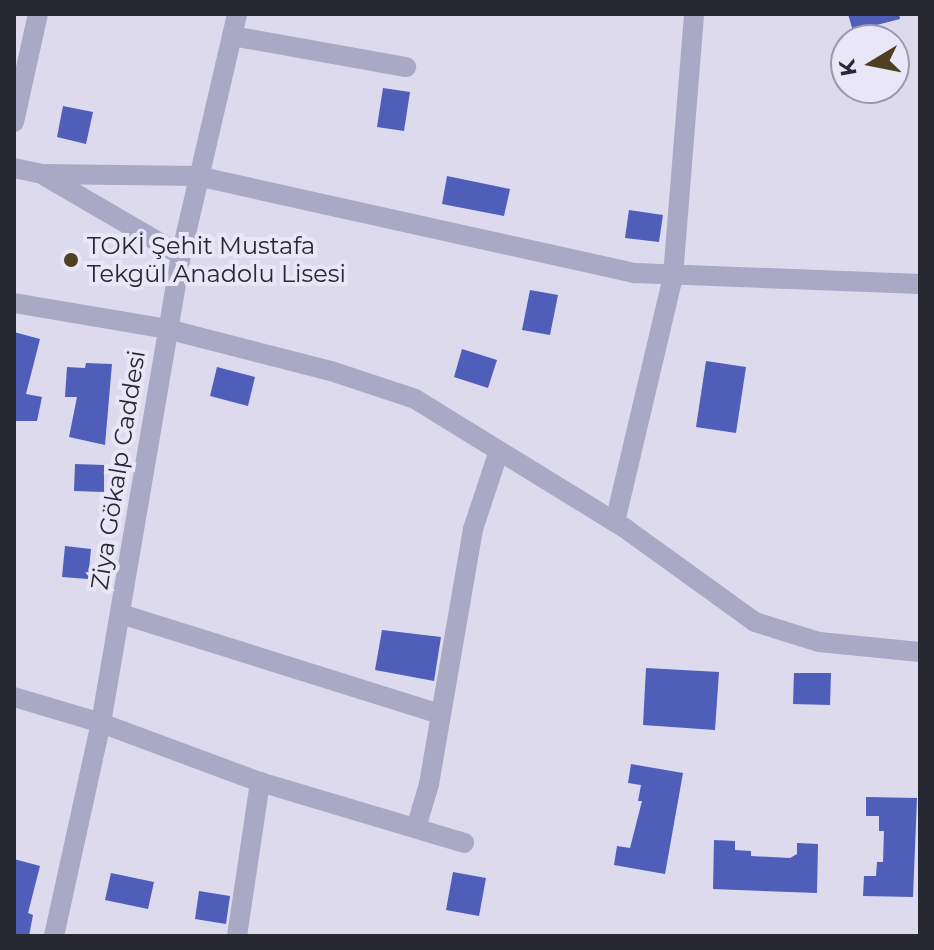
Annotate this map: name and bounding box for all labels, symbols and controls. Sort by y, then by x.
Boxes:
north arrow [830,24,910,104]
text: K [833,58,863,78]
place label: TOKİ Şehit Mustafa Tekgül Anadolu Lisesi [87,232,346,288]
marker: TOKİ Şehit Mustafa Tekgül Anadolu Lisesi [62,251,80,269]
street label: Ziya Gökalp Caddesi [85,348,151,592]

